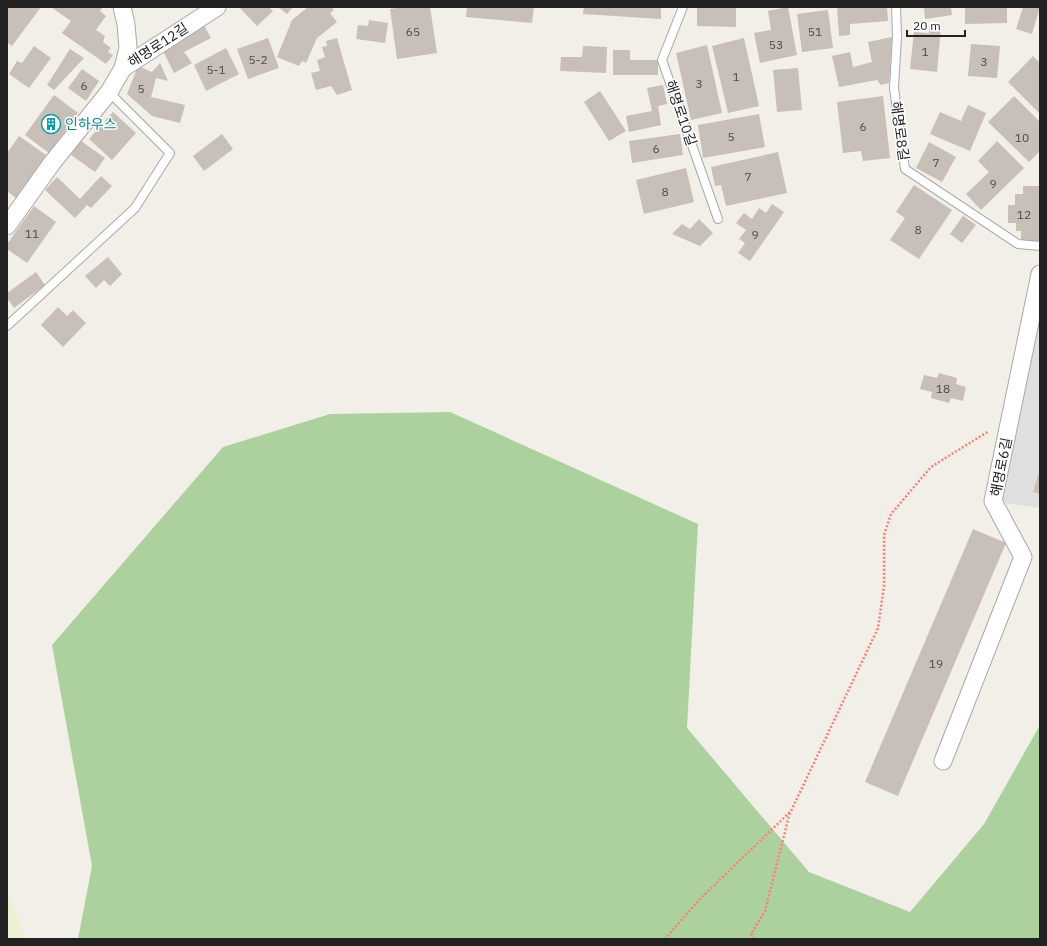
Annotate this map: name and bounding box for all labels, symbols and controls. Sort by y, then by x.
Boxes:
scale bar [907,12,965,38]
text: 20 m [913,18,941,33]
street label: 해명로12길 [124,19,192,71]
house number: 65 [406,24,420,39]
house number: 51 [808,24,822,39]
house number: 53 [769,37,783,52]
house number: 1 [921,44,929,59]
house number: 5-2 [248,52,268,67]
house number: 3 [980,54,988,69]
house number: 5-1 [206,62,226,77]
house number: 1 [732,69,740,84]
house number: 3 [695,76,703,91]
house number: 6 [80,78,88,93]
street label: 해명로10길 [661,78,701,148]
house number: 5 [137,81,145,96]
street label: 해명로8길 [887,100,913,162]
building icon: 인하우스 [40,113,62,135]
place label: 인하우스 [65,115,117,133]
house number: 6 [859,119,867,134]
house number: 5 [727,129,735,144]
house number: 10 [1015,130,1029,145]
house number: 6 [652,141,660,156]
house number: 7 [932,155,940,170]
house number: 7 [744,169,752,184]
house number: 9 [989,176,997,191]
house number: 8 [661,184,669,199]
house number: 12 [1017,207,1031,222]
house number: 8 [914,222,922,237]
house number: 11 [25,226,39,241]
house number: 9 [751,227,759,242]
house number: 18 [936,381,950,396]
street label: 해명로6길 [986,436,1016,498]
house number: 19 [929,656,943,671]

